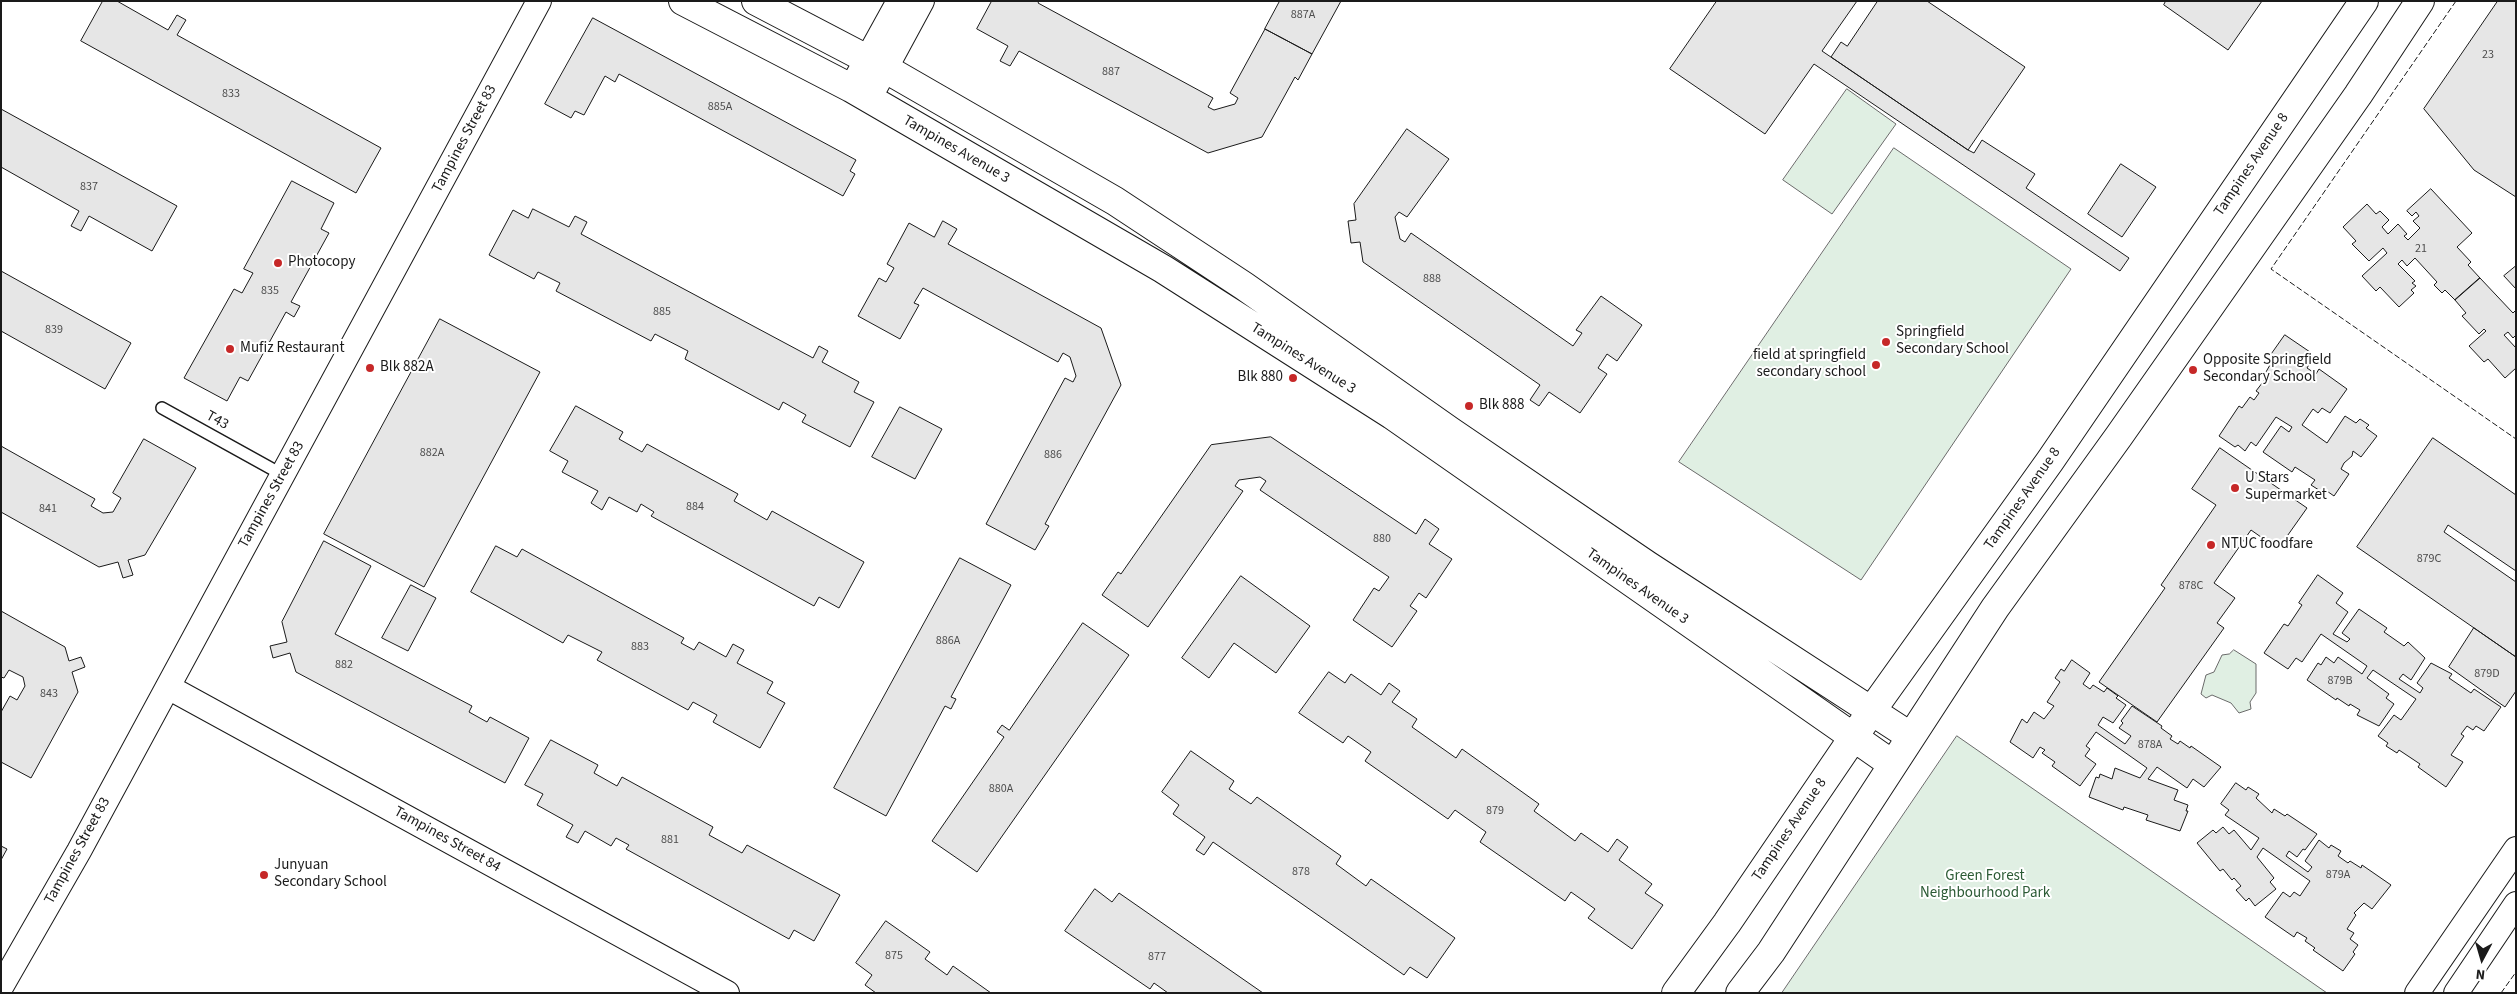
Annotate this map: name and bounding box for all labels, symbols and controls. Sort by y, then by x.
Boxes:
house number: 887A [1291,8,1315,22]
house number: 23 [2482,48,2494,62]
house number: 887 [1102,65,1120,79]
street label: Tampines Street 83 [429,82,501,196]
house number: 833 [222,87,240,101]
house number: 885A [708,100,732,114]
street label: Tampines Avenue 8 [2211,110,2293,220]
street label: Tampines Avenue 3 [899,112,1013,188]
house number: 837 [80,180,98,194]
house number: 21 [2415,242,2427,256]
place label: Photocopy [288,254,355,272]
marker: Photocopy [272,257,284,269]
house number: 888 [1423,272,1441,286]
house number: 835 [261,284,279,298]
house number: 885 [653,305,671,319]
street label: Tampines Avenue 3 [1247,319,1359,399]
house number: 839 [45,323,63,337]
place label: Springfield Secondary School [1896,324,2009,359]
marker: Springfield Secondary School [1880,336,1892,348]
place label: Mufiz Restaurant [240,340,344,358]
marker: Mufiz Restaurant [224,343,236,355]
place label: field at springfield secondary school [1753,347,1866,382]
place label: Opposite Springfield Secondary School [2203,352,2332,387]
place label: Blk 882A [380,359,434,377]
marker: field at springfield secondary school [1870,359,1882,371]
marker: Blk 882A [364,362,376,374]
marker: Opposite Springfield Secondary School [2187,364,2199,376]
place label: Blk 880 [1238,369,1283,387]
marker: Blk 880 [1287,372,1299,384]
place label: Blk 888 [1479,397,1524,415]
marker: Blk 888 [1463,400,1475,412]
street label: T43 [203,408,231,434]
street label: Tampines Street 83 [235,438,309,552]
street label: Tampines Avenue 8 [1981,444,2065,554]
house number: 882A [420,446,444,460]
house number: 886 [1044,448,1062,462]
place label: U Stars Supermarket [2245,470,2327,505]
marker: U Stars Supermarket [2229,482,2241,494]
house number: 884 [686,500,704,514]
house number: 841 [39,502,57,516]
house number: 880 [1373,532,1391,546]
place label: NTUC foodfare [2221,536,2313,554]
marker: NTUC foodfare [2205,539,2217,551]
street label: Tampines Avenue 3 [1582,545,1692,629]
house number: 879C [2417,552,2441,566]
house number: 878C [2179,579,2203,593]
house number: 886A [936,634,960,648]
house number: 883 [631,640,649,654]
house number: 882 [335,658,353,672]
house number: 879D [2474,667,2500,681]
house number: 879B [2328,674,2352,688]
house number: 843 [40,687,58,701]
house number: 878A [2138,738,2162,752]
street label: Tampines Avenue 8 [1749,775,1831,885]
house number: 880A [989,782,1013,796]
street label: Tampines Street 83 [41,794,115,908]
street label: Tampines Street 84 [390,803,504,877]
house number: 879 [1486,804,1504,818]
house number: 881 [661,833,679,847]
place label: Junyuan Secondary School [274,857,387,892]
house number: 878 [1292,865,1310,879]
park label: Green Forest Neighbourhood Park [1920,868,2050,903]
house number: 879A [2326,868,2350,882]
marker: Junyuan Secondary School [258,869,270,881]
north arrow [2457,934,2507,984]
house number: 875 [885,949,903,963]
house number: 877 [1148,950,1166,964]
text: N [2475,963,2486,984]

